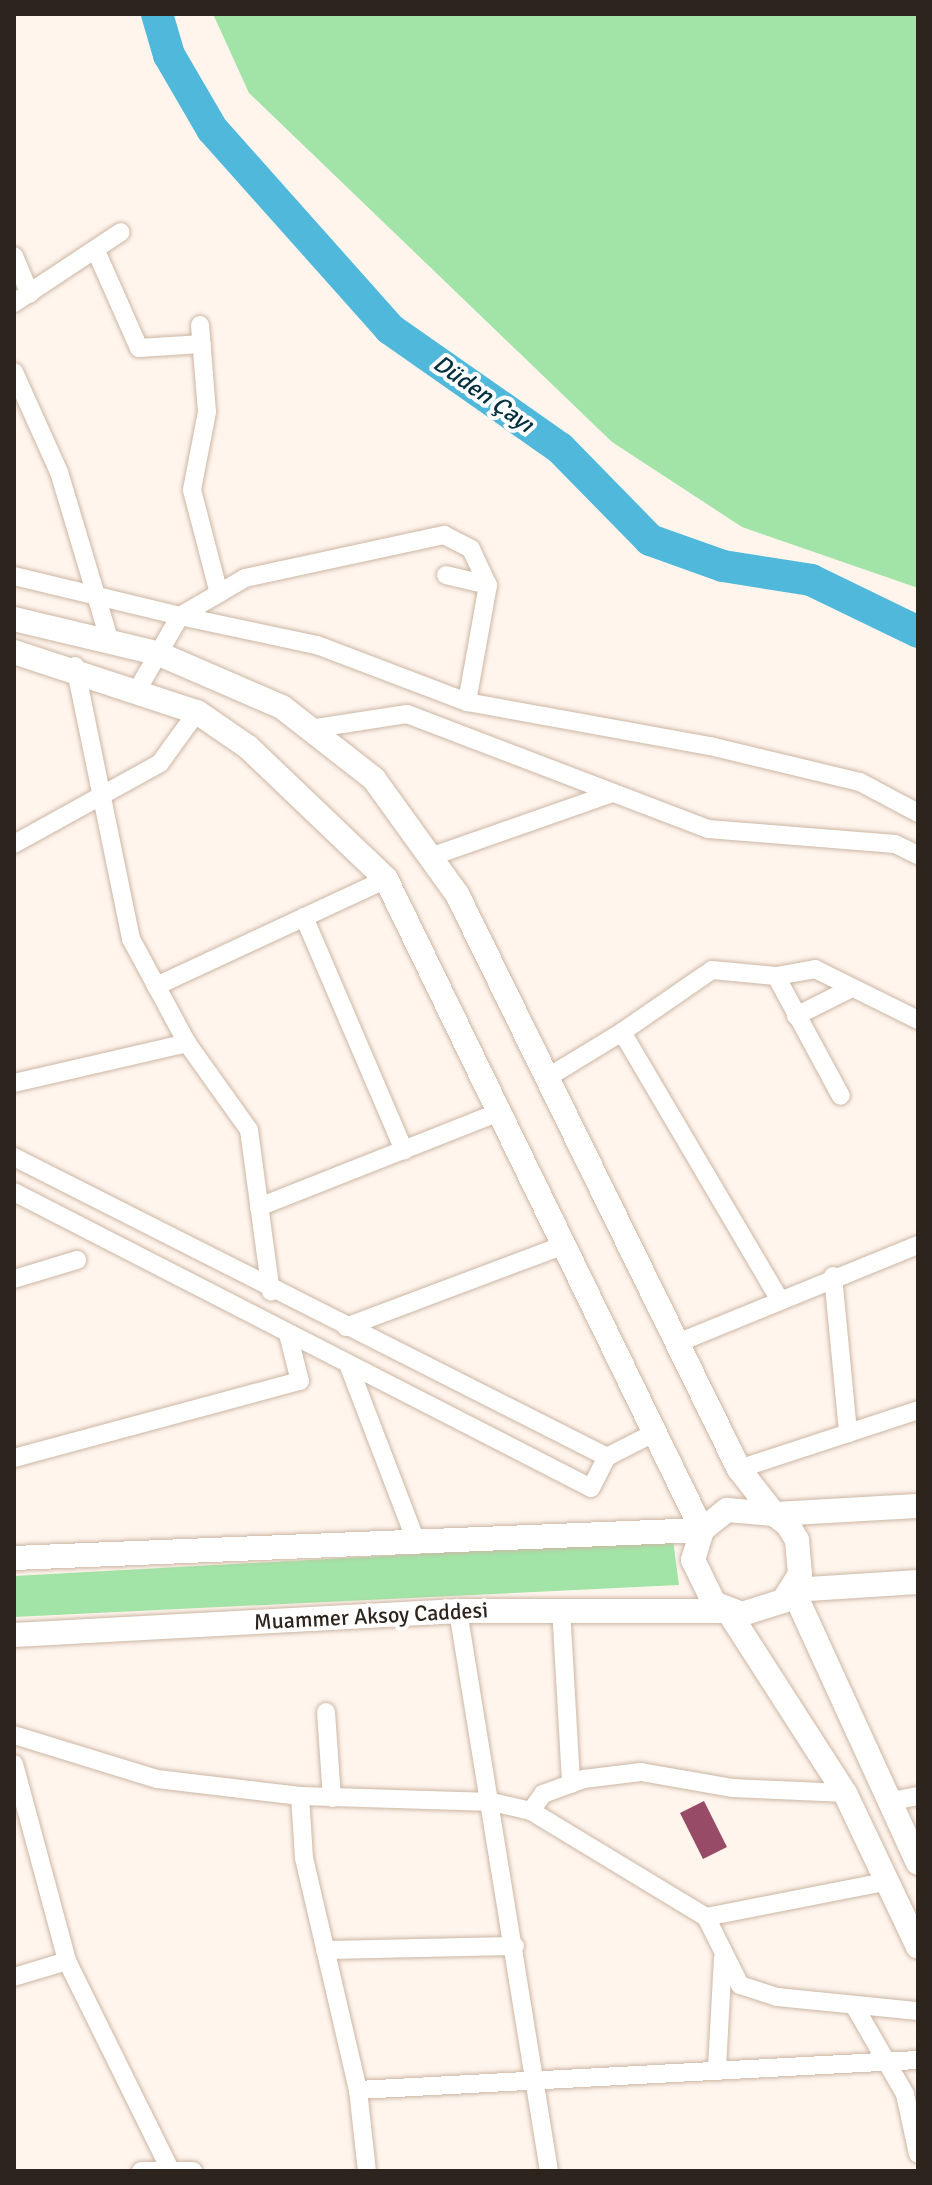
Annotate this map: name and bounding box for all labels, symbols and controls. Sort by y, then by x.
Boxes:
water label: Düden Çayı [427,349,539,439]
street label: Muammer Aksoy Caddesi [253,1597,489,1635]

